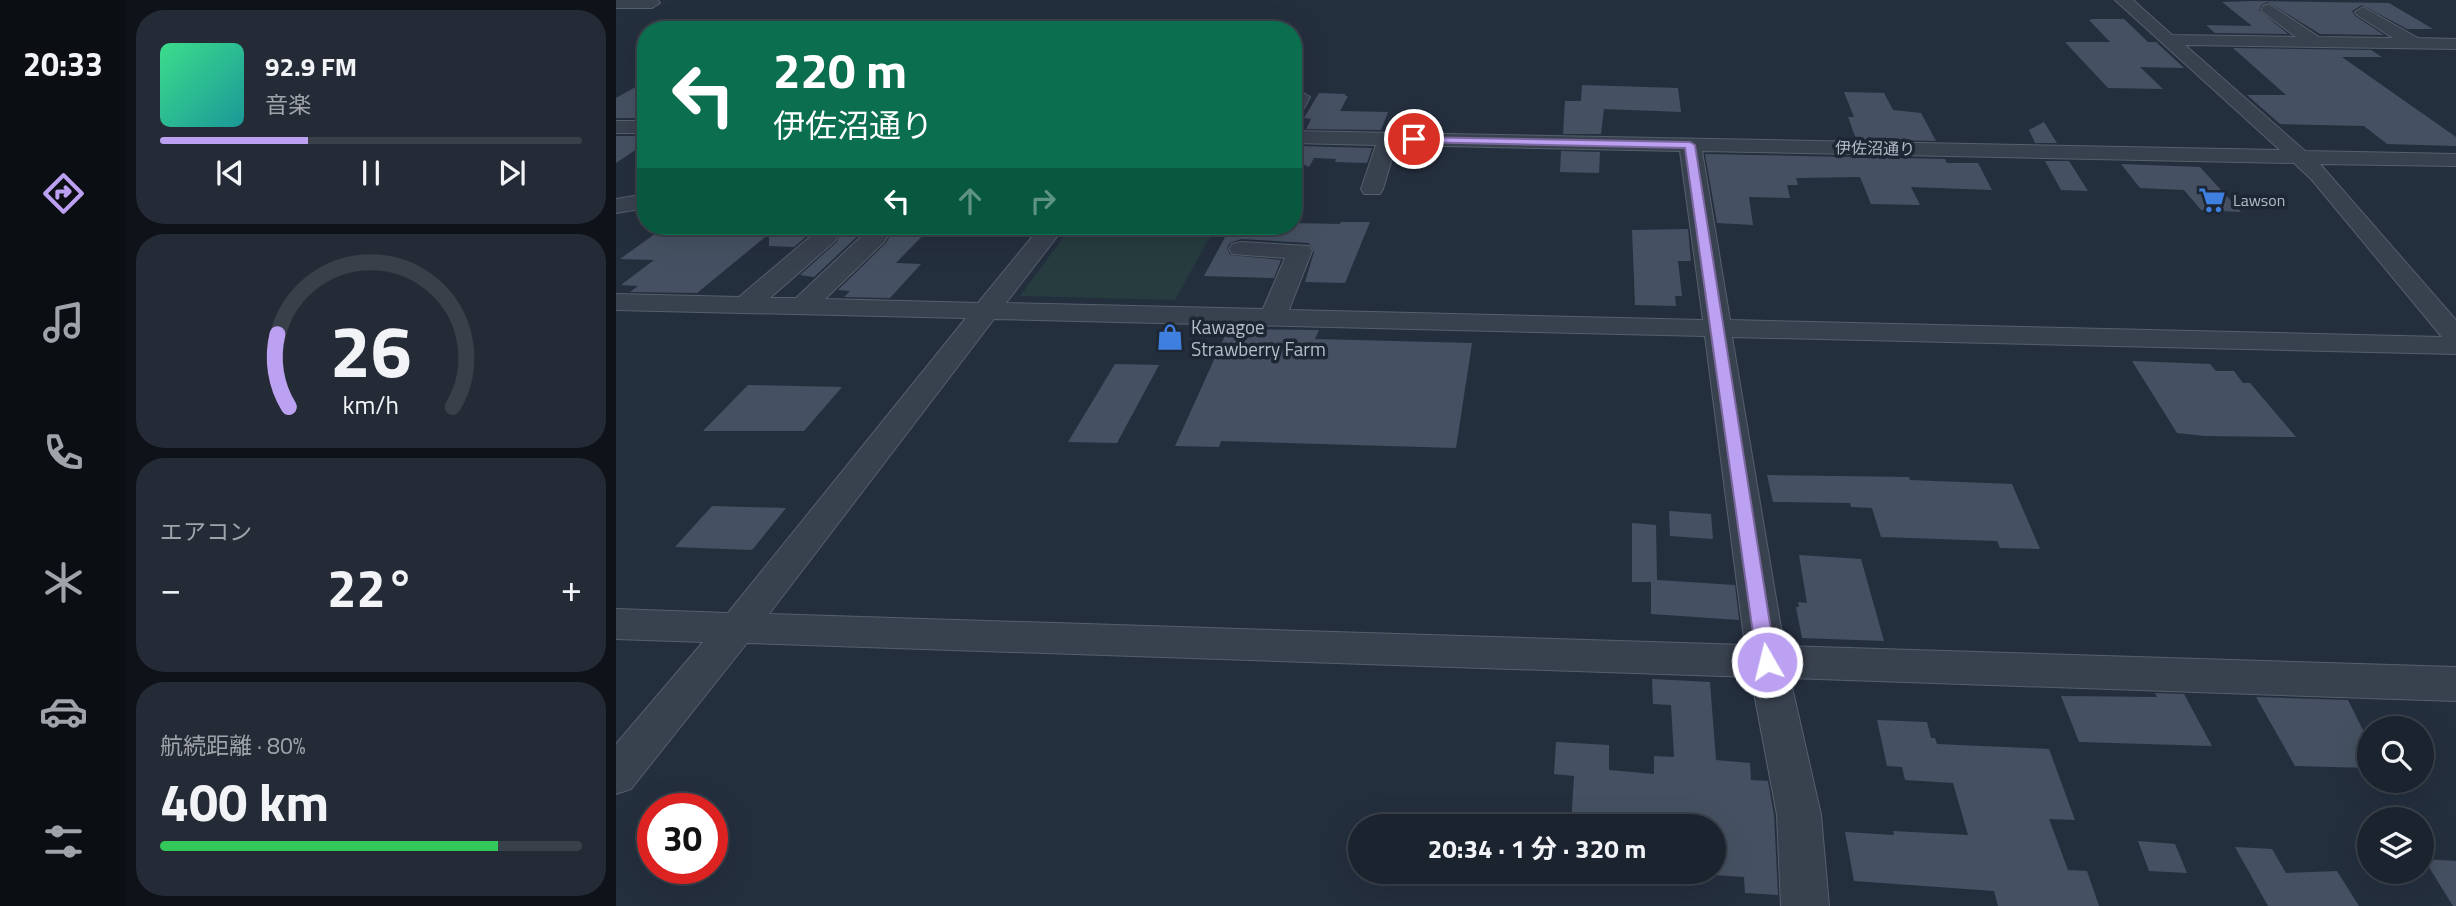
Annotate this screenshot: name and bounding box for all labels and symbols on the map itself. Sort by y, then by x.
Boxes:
pin [1384,109,1444,169]
street label: 伊佐沼通り [1835,135,1915,161]
supermarket icon: Lawson [2197,185,2227,215]
place label: Lawson [2233,188,2285,212]
place label: Kawagoe Strawberry Farm [1191,312,1326,363]
shop icon: Kawagoe Strawberry Farm [1155,322,1185,352]
position arrow [1730,625,1804,699]
speed limit sign: 30 [637,793,728,884]

